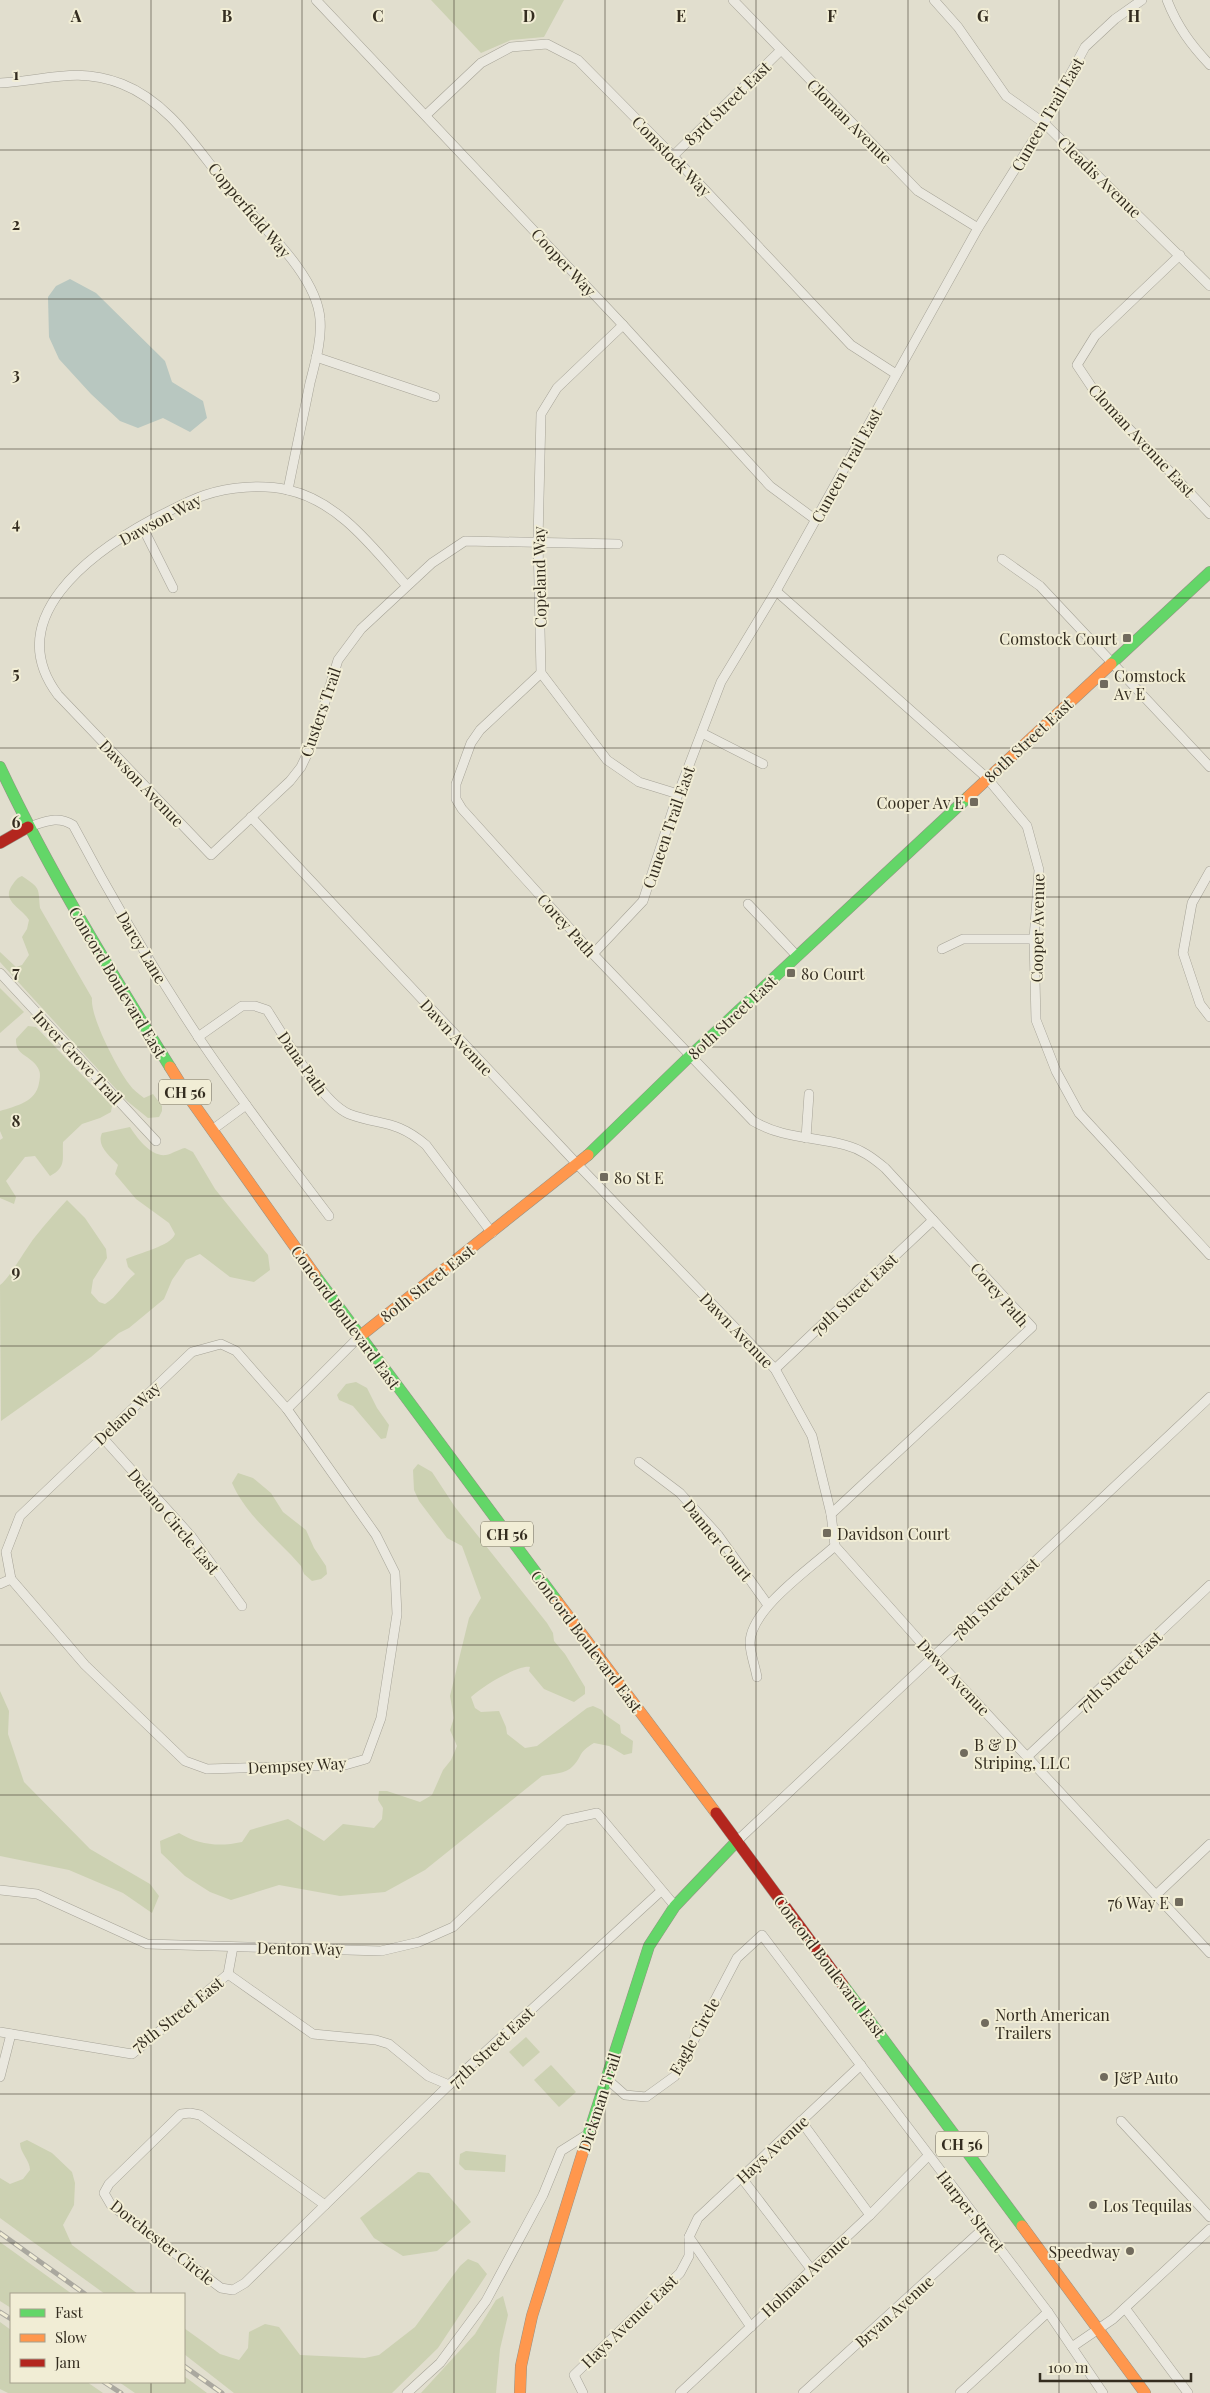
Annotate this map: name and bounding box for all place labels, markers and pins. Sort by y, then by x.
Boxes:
place label: Comstock Court [999,628,1117,649]
marker: Comstock Court [1121,632,1133,644]
place label: Comstock Av E [1113,665,1186,704]
marker: Comstock Av E [1098,678,1110,690]
place label: Cooper Av E [877,792,964,813]
marker: Cooper Av E [968,796,980,808]
place label: 80 Court [801,963,865,984]
marker: 80 Court [785,967,797,979]
place label: 80 St E [614,1167,664,1188]
marker: 80 St E [598,1171,610,1183]
place label: Davidson Court [837,1523,950,1544]
marker: Davidson Court [821,1527,833,1539]
place label: B & D Striping, LLC [974,1734,1070,1773]
marker: B & D Striping, LLC [958,1747,970,1759]
place label: 76 Way E [1108,1892,1169,1913]
marker: 76 Way E [1173,1896,1185,1908]
place label: North American Trailers [995,2004,1110,2043]
marker: North American Trailers [979,2017,991,2029]
place label: J&P Auto [1113,2067,1179,2088]
marker: J&P Auto [1098,2071,1110,2083]
place label: Los Tequilas [1103,2195,1192,2216]
marker: Los Tequilas [1087,2199,1099,2211]
place label: Speedway [1048,2241,1120,2262]
marker: Speedway [1124,2245,1136,2257]

